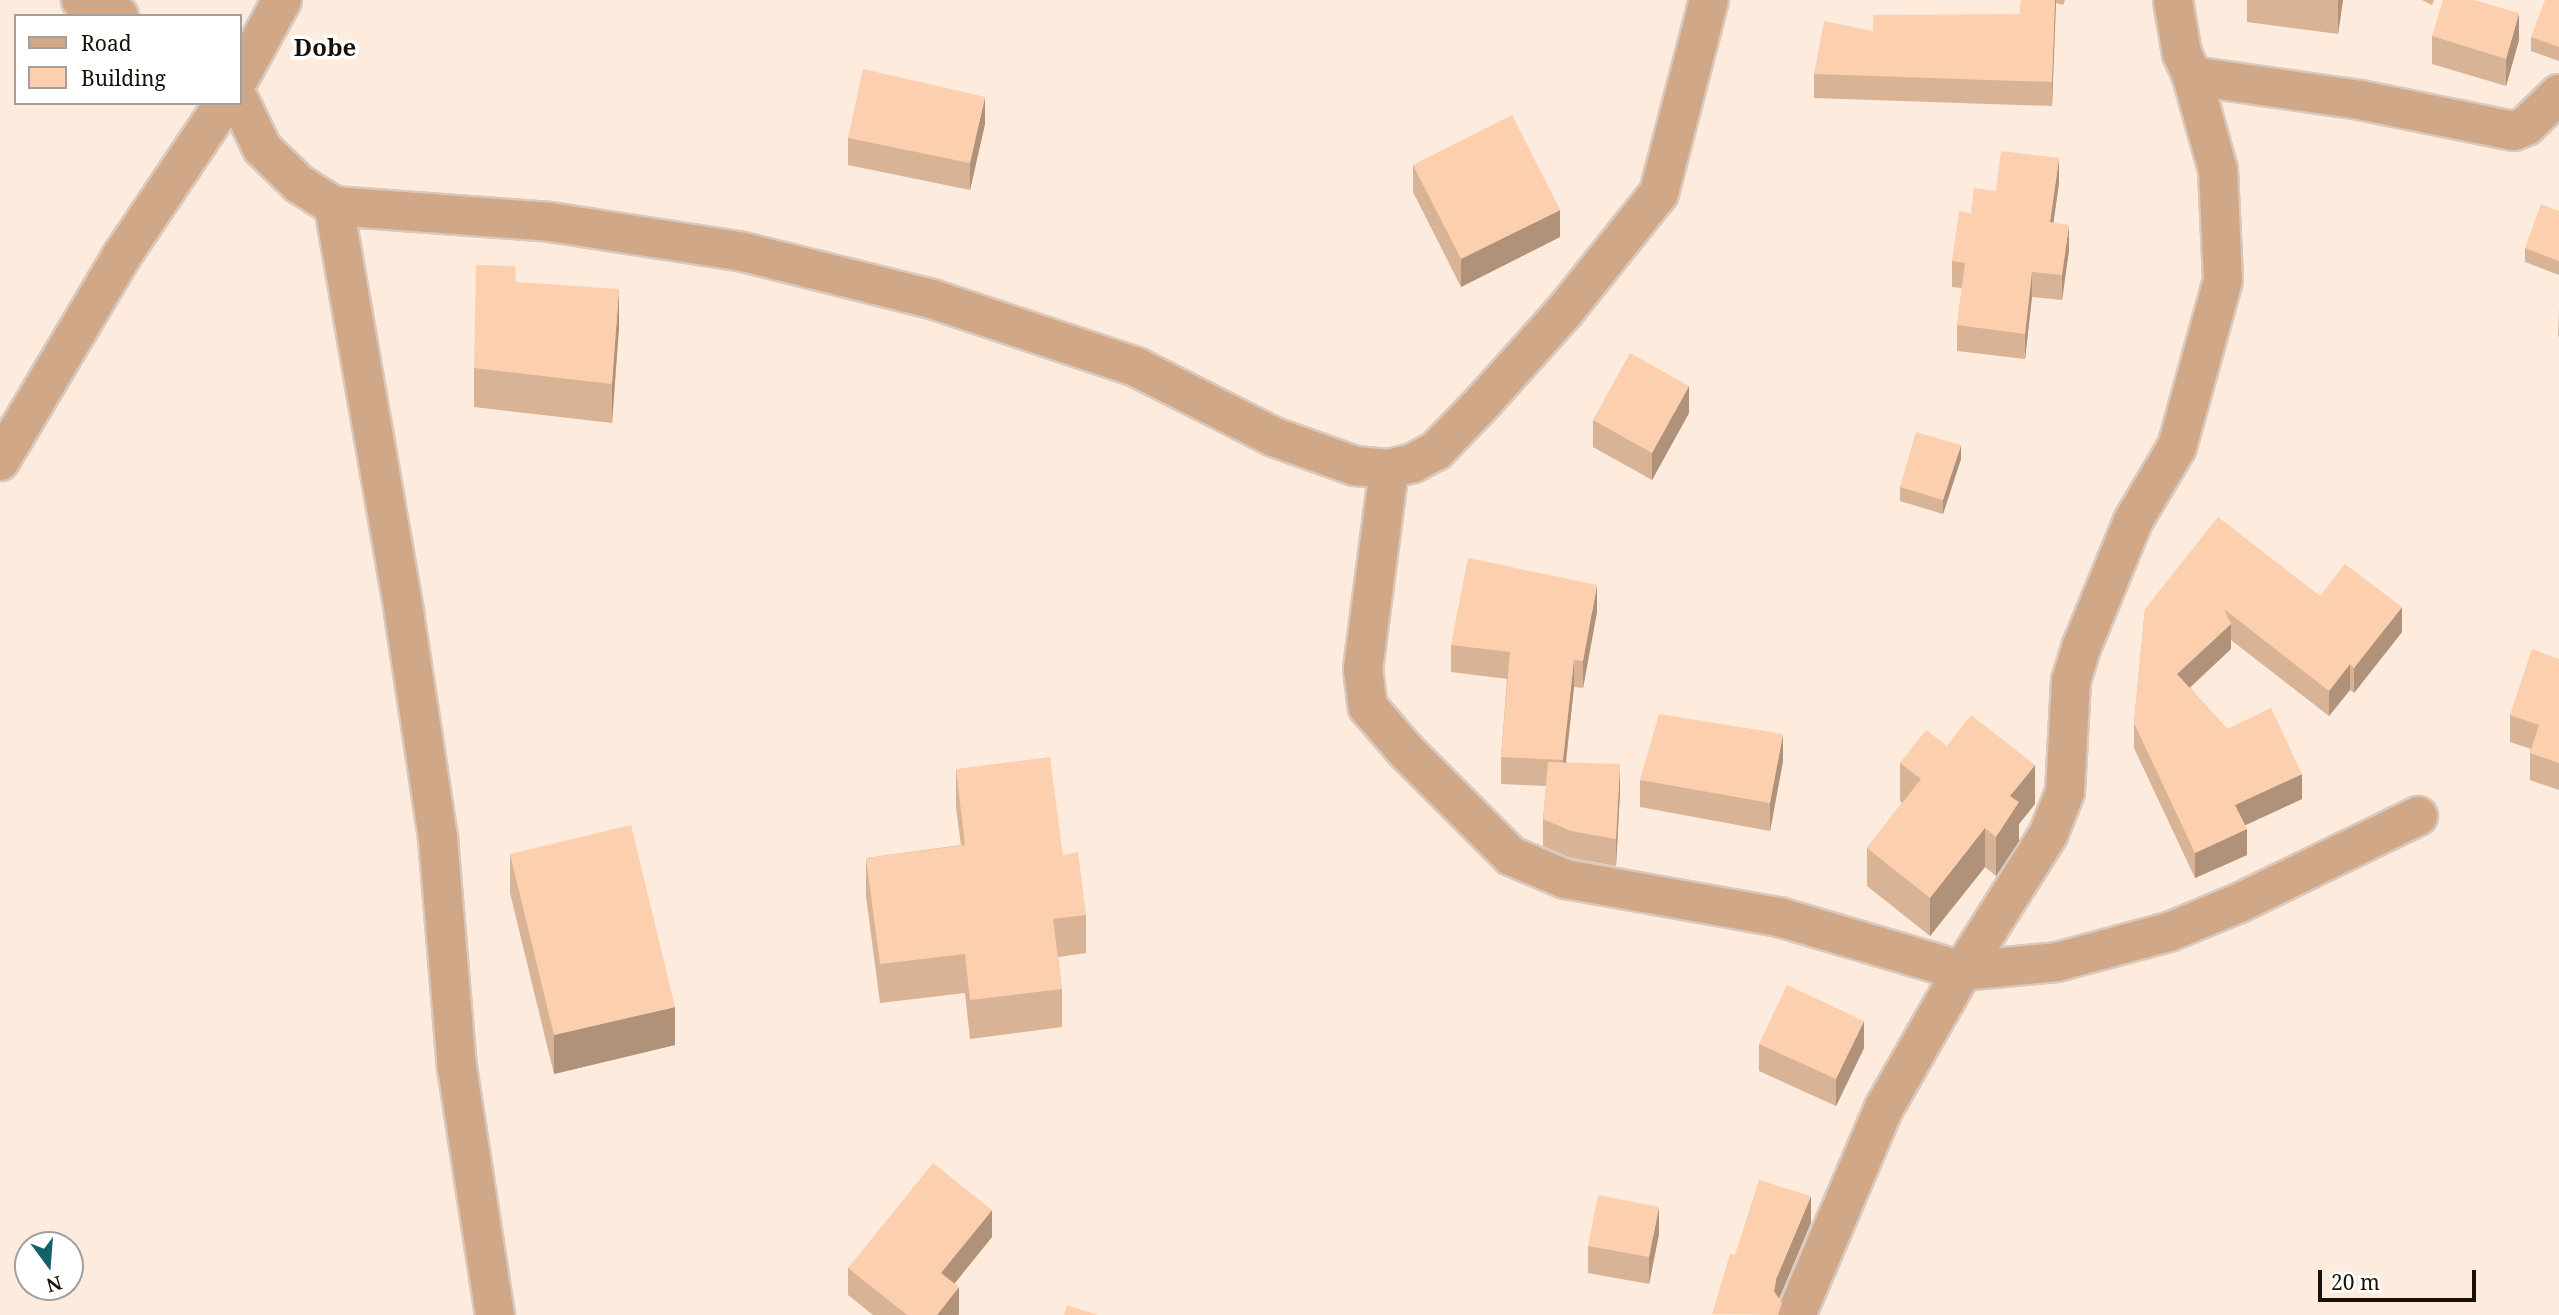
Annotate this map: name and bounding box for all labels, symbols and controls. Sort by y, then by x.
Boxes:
legend [14,14,242,105]
text: Road [81,29,132,57]
district label: Dobe [294,33,356,61]
text: Building [81,64,166,92]
north arrow [14,1231,84,1301]
scale bar [2321,1256,2478,1300]
text: 20 m [2331,1268,2380,1296]
text: N [43,1270,65,1299]

